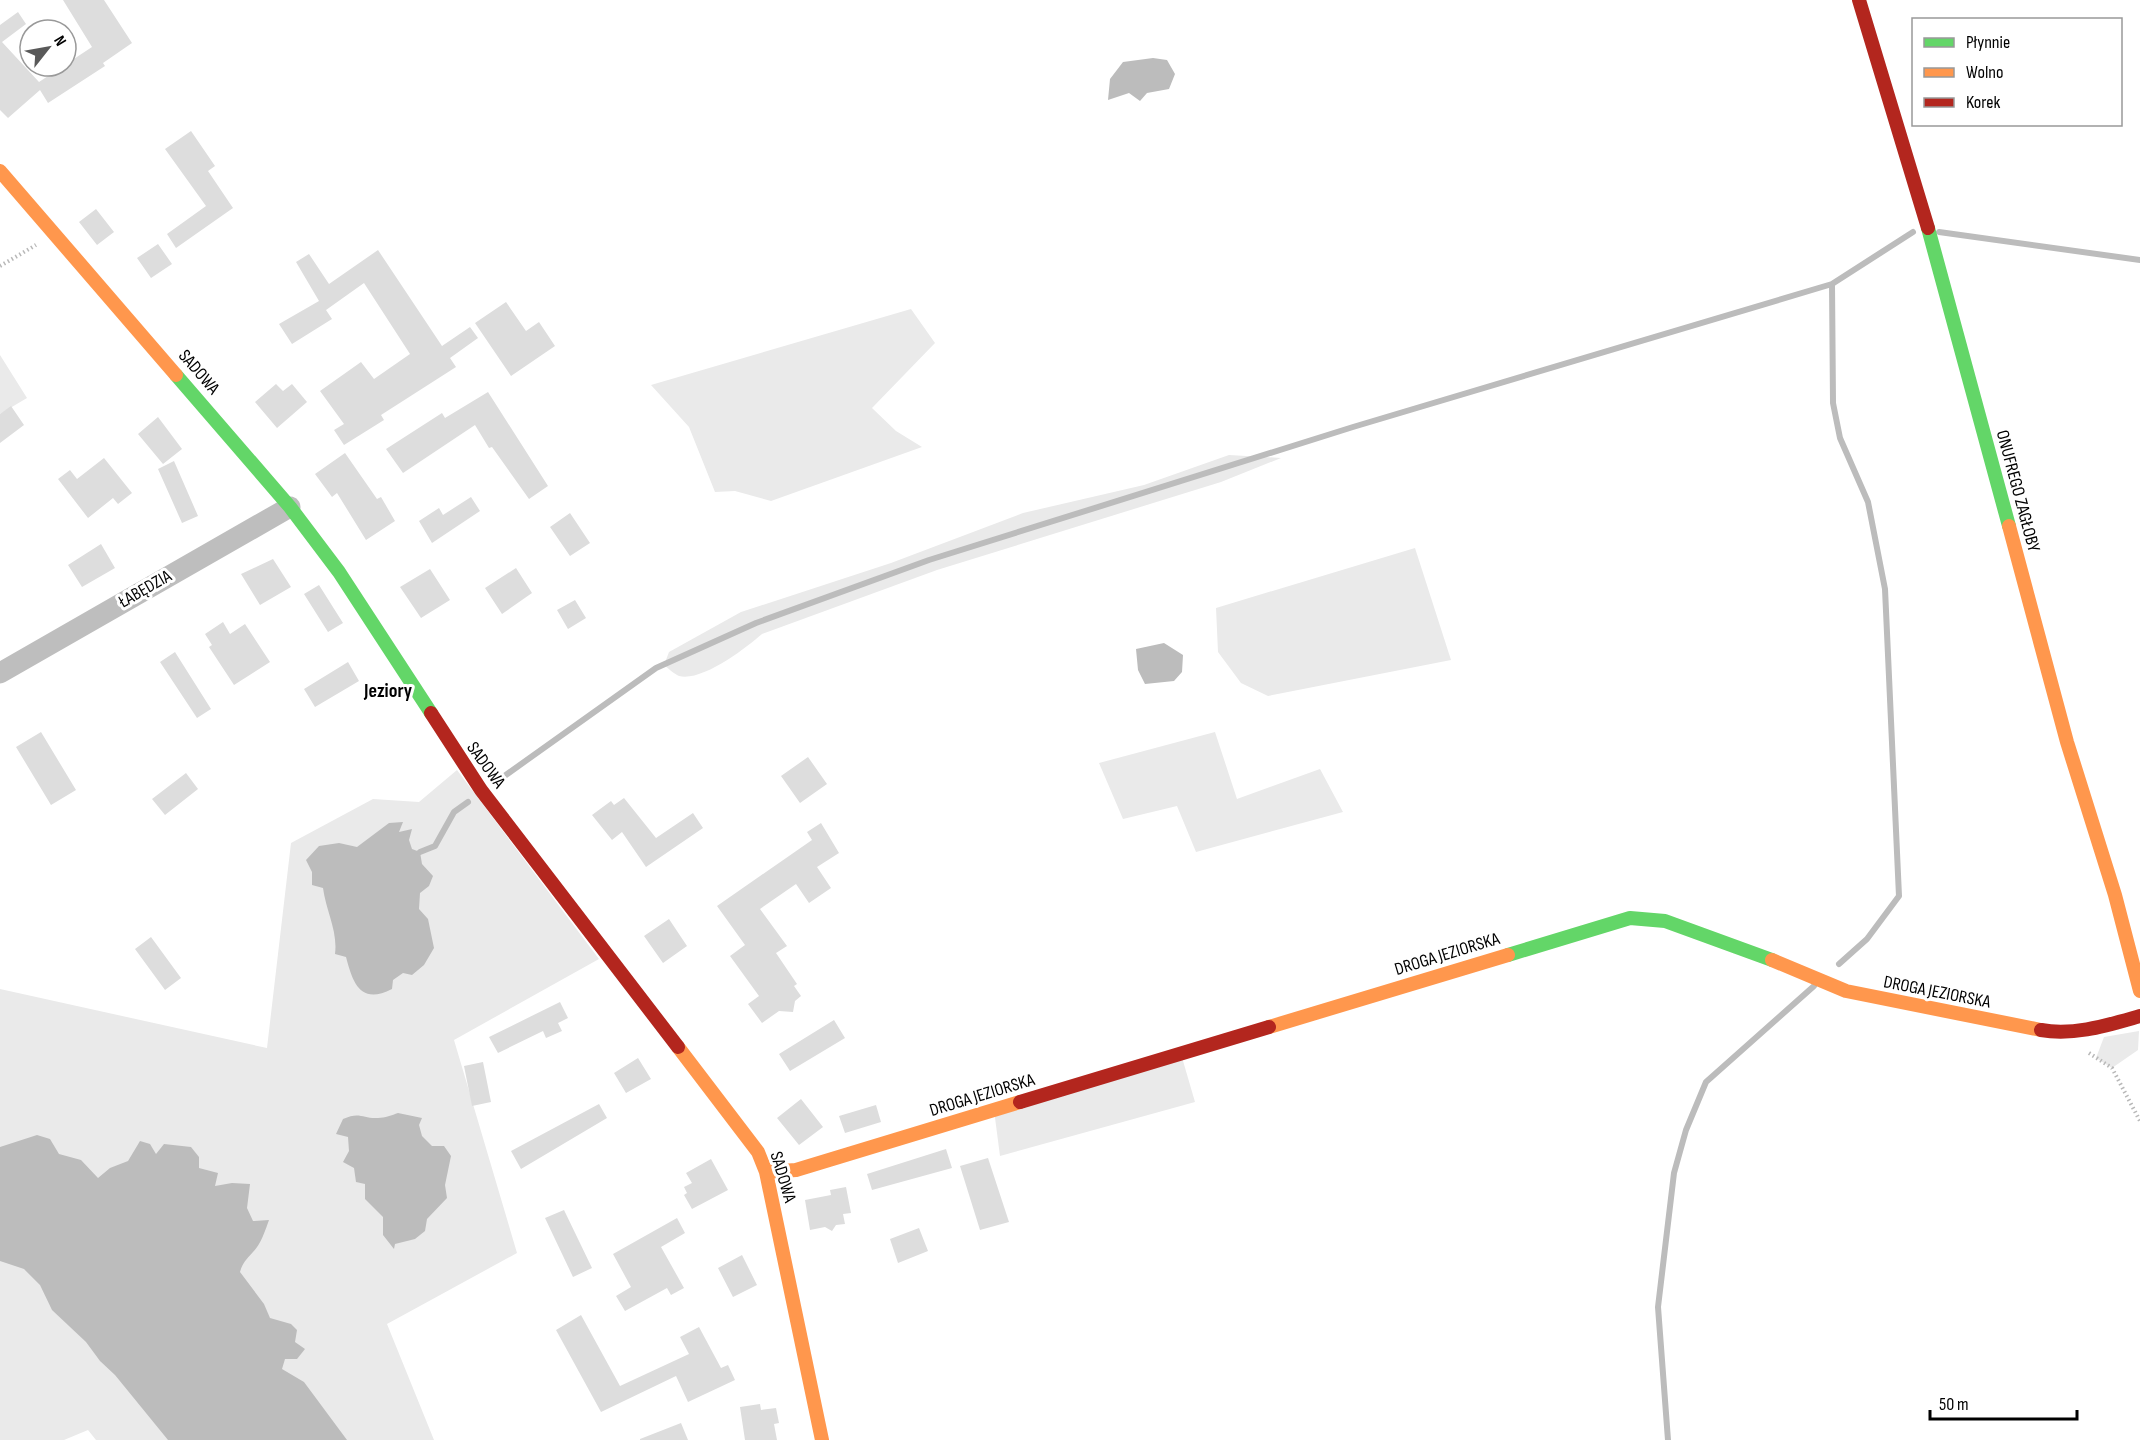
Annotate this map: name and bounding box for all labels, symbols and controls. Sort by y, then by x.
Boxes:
north arrow [18,18,78,78]
legend [1912,18,2122,126]
text: N [49,32,70,50]
text: Płynnie [1966,32,2010,53]
text: Wolno [1966,62,2003,83]
text: Korek [1966,92,2000,113]
street label: SADOWA [174,345,224,399]
street label: ONUFREGO ZAGŁOBY [1992,428,2044,555]
street label: ŁABĘDZIA [114,565,175,613]
district label: Jeziory [363,679,413,703]
street label: SADOWA [462,738,510,792]
street label: DROGA JEZIORSKA [1392,928,1502,980]
street label: DROGA JEZIORSKA [1882,971,1993,1013]
street label: DROGA JEZIORSKA [927,1069,1037,1121]
street label: SADOWA [765,1149,801,1205]
scale bar [1930,1383,2077,1421]
text: 50 m [1939,1394,1969,1415]

